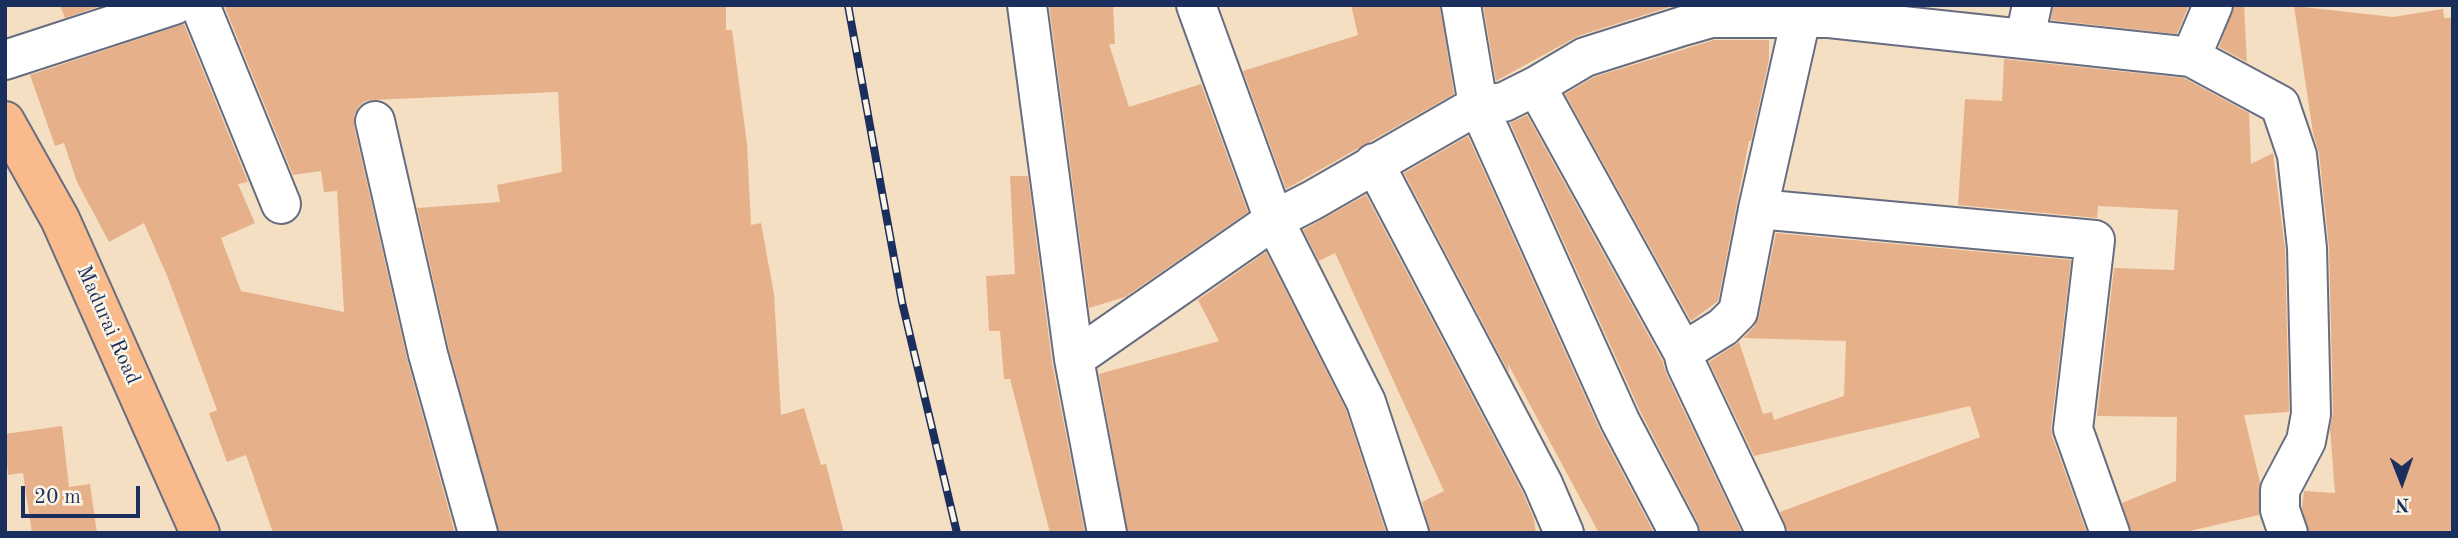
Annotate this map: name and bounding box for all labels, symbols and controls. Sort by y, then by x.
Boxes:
street label: Madurai Road [71,262,145,388]
north arrow [2367,447,2437,517]
scale bar [24,472,144,516]
text: 20 m [34,487,81,508]
text: N [2395,494,2410,513]

